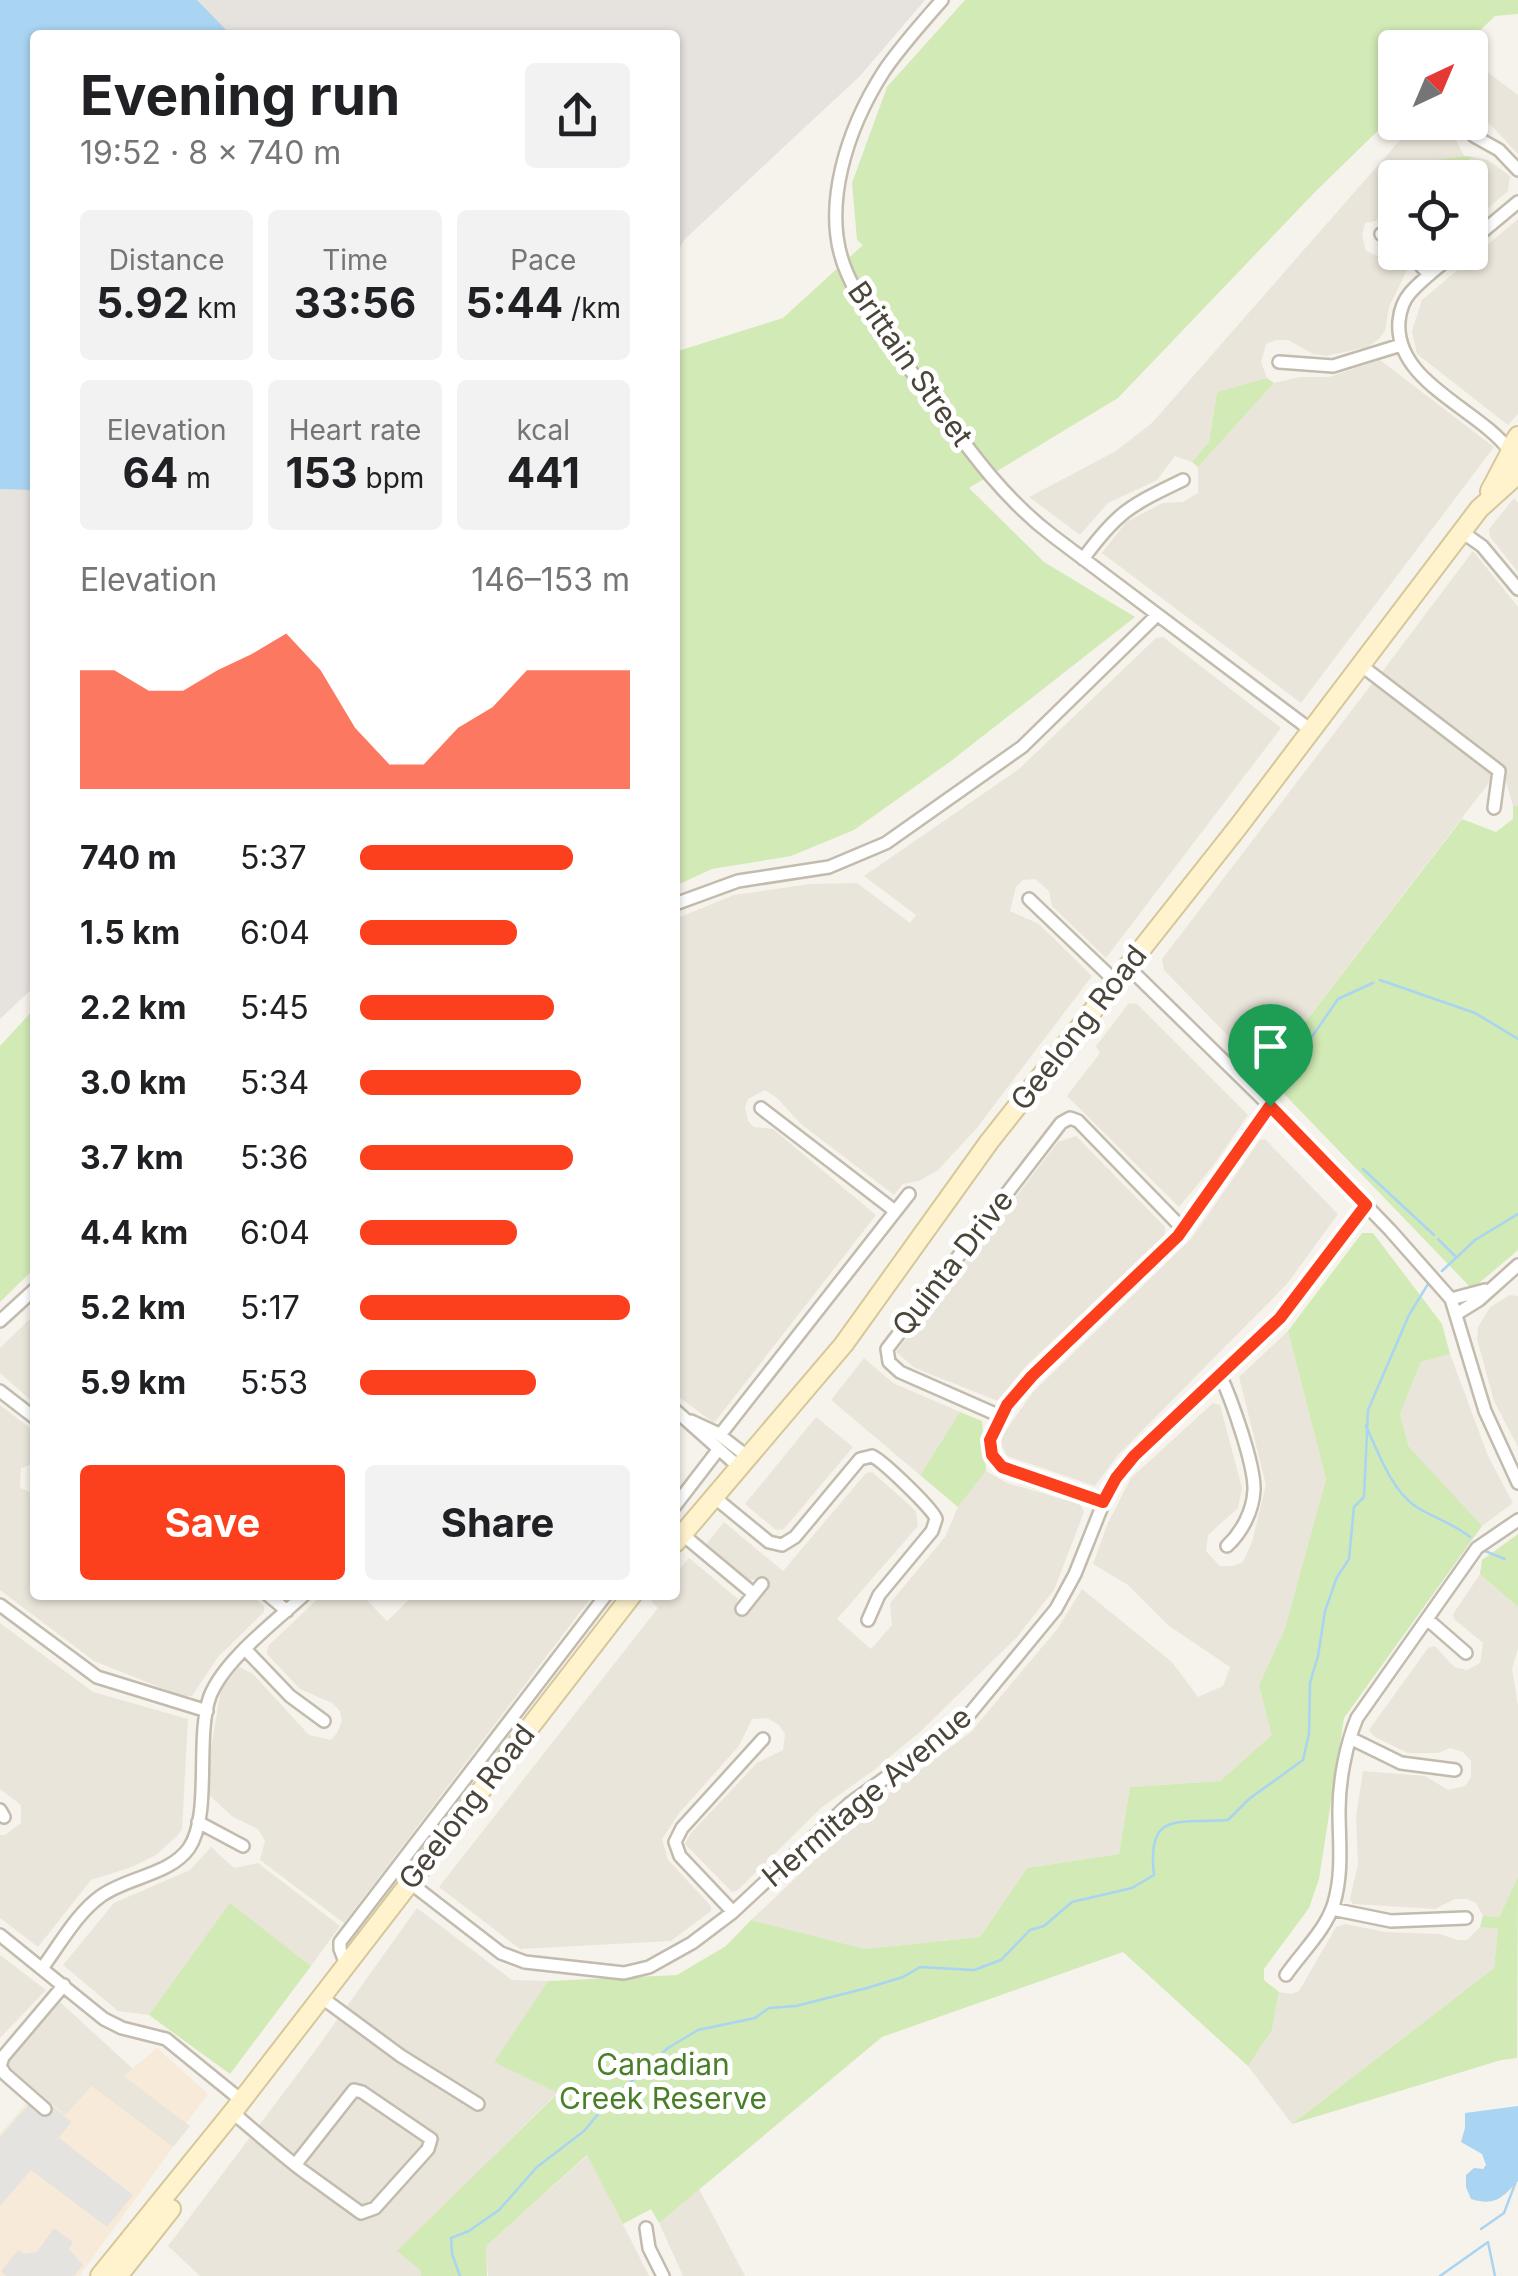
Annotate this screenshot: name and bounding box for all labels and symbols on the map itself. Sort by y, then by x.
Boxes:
north arrow [1378,30,1488,140]
street label: Brittain Street [841,274,981,453]
street label: Geelong Road [1003,938,1154,1117]
pin [1228,1004,1313,1107]
street label: Quinta Drive [884,1182,1020,1343]
street label: Hermitage Avenue [755,1698,978,1894]
street label: Geelong Road [391,1717,542,1896]
park label: Canadian Creek Reserve [559,2046,767,2116]

